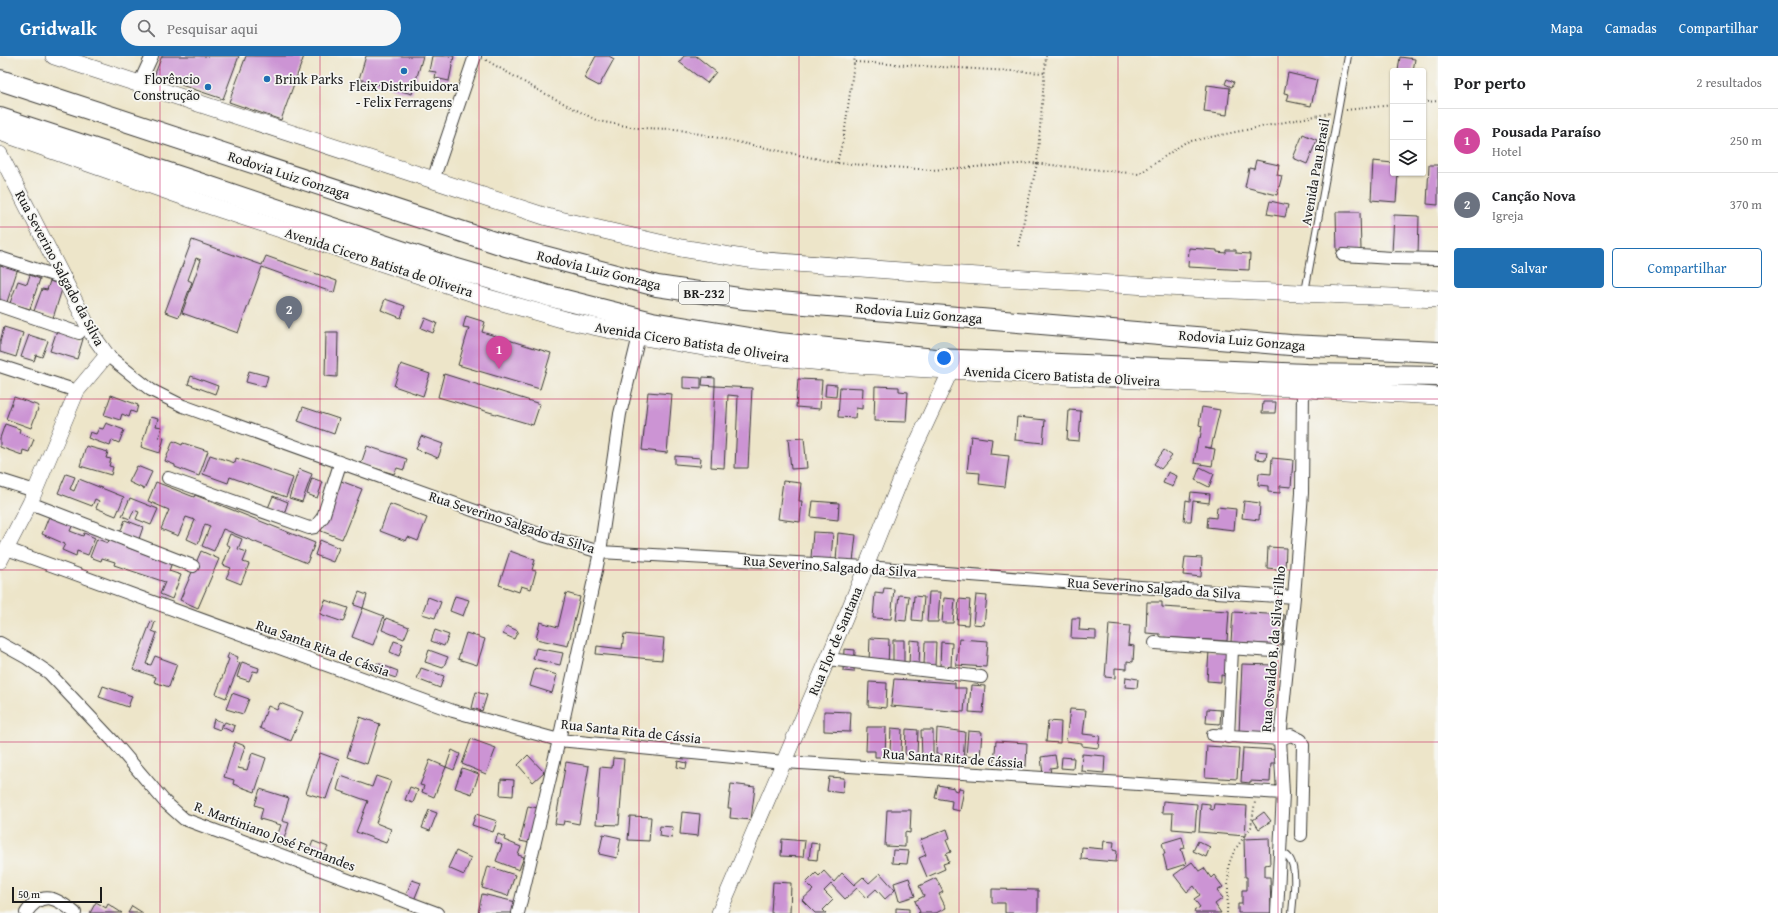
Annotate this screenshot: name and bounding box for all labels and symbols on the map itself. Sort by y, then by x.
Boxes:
marker: Fleix Distribuidora - Felix Ferragens [399,66,409,76]
place label: Florêncio Construção [134,69,200,105]
place label: Brink Parks [275,69,343,89]
marker: Brink Parks [262,74,272,84]
place label: Fleix Distribuidora - Felix Ferragens [349,76,459,112]
marker: Florêncio Construção [203,82,213,92]
street label: Avenida Pau Brasil [1296,117,1334,227]
street label: Rodovia Luiz Gonzaga [225,146,353,204]
street label: Rua Severino Salgado da Silva [10,187,110,350]
street label: Avenida Cicero Batista de Oliveira [282,222,476,302]
street label: Rodovia Luiz Gonzaga [535,245,664,295]
road number: BR-232 [679,282,729,304]
pin: 2 [276,296,302,329]
street label: Rodovia Luiz Gonzaga [855,297,984,329]
street label: Avenida Cicero Batista de Oliveira [593,317,791,367]
street label: Rodovia Luiz Gonzaga [1178,324,1307,356]
pin: 1 [486,336,512,369]
your location [934,348,954,368]
street label: Avenida Cicero Batista de Oliveira [963,361,1161,391]
street label: Rua Severino Salgado da Silva [426,486,598,558]
street label: Rua Severino Salgado da Silva [743,550,918,582]
street label: Rua Osvaldo B. da Silva Filho [1256,565,1290,733]
street label: Rua Severino Salgado da Silva [1067,572,1242,604]
street label: Rua Flor de Santana [803,583,867,699]
street label: Rua Santa Rita de Cássia [253,615,393,682]
street label: Rua Santa Rita de Cássia [560,714,703,748]
street label: Rua Santa Rita de Cássia [882,743,1024,773]
street label: R. Martiniano José Fernandes [192,796,358,876]
scale bar [12,885,102,904]

